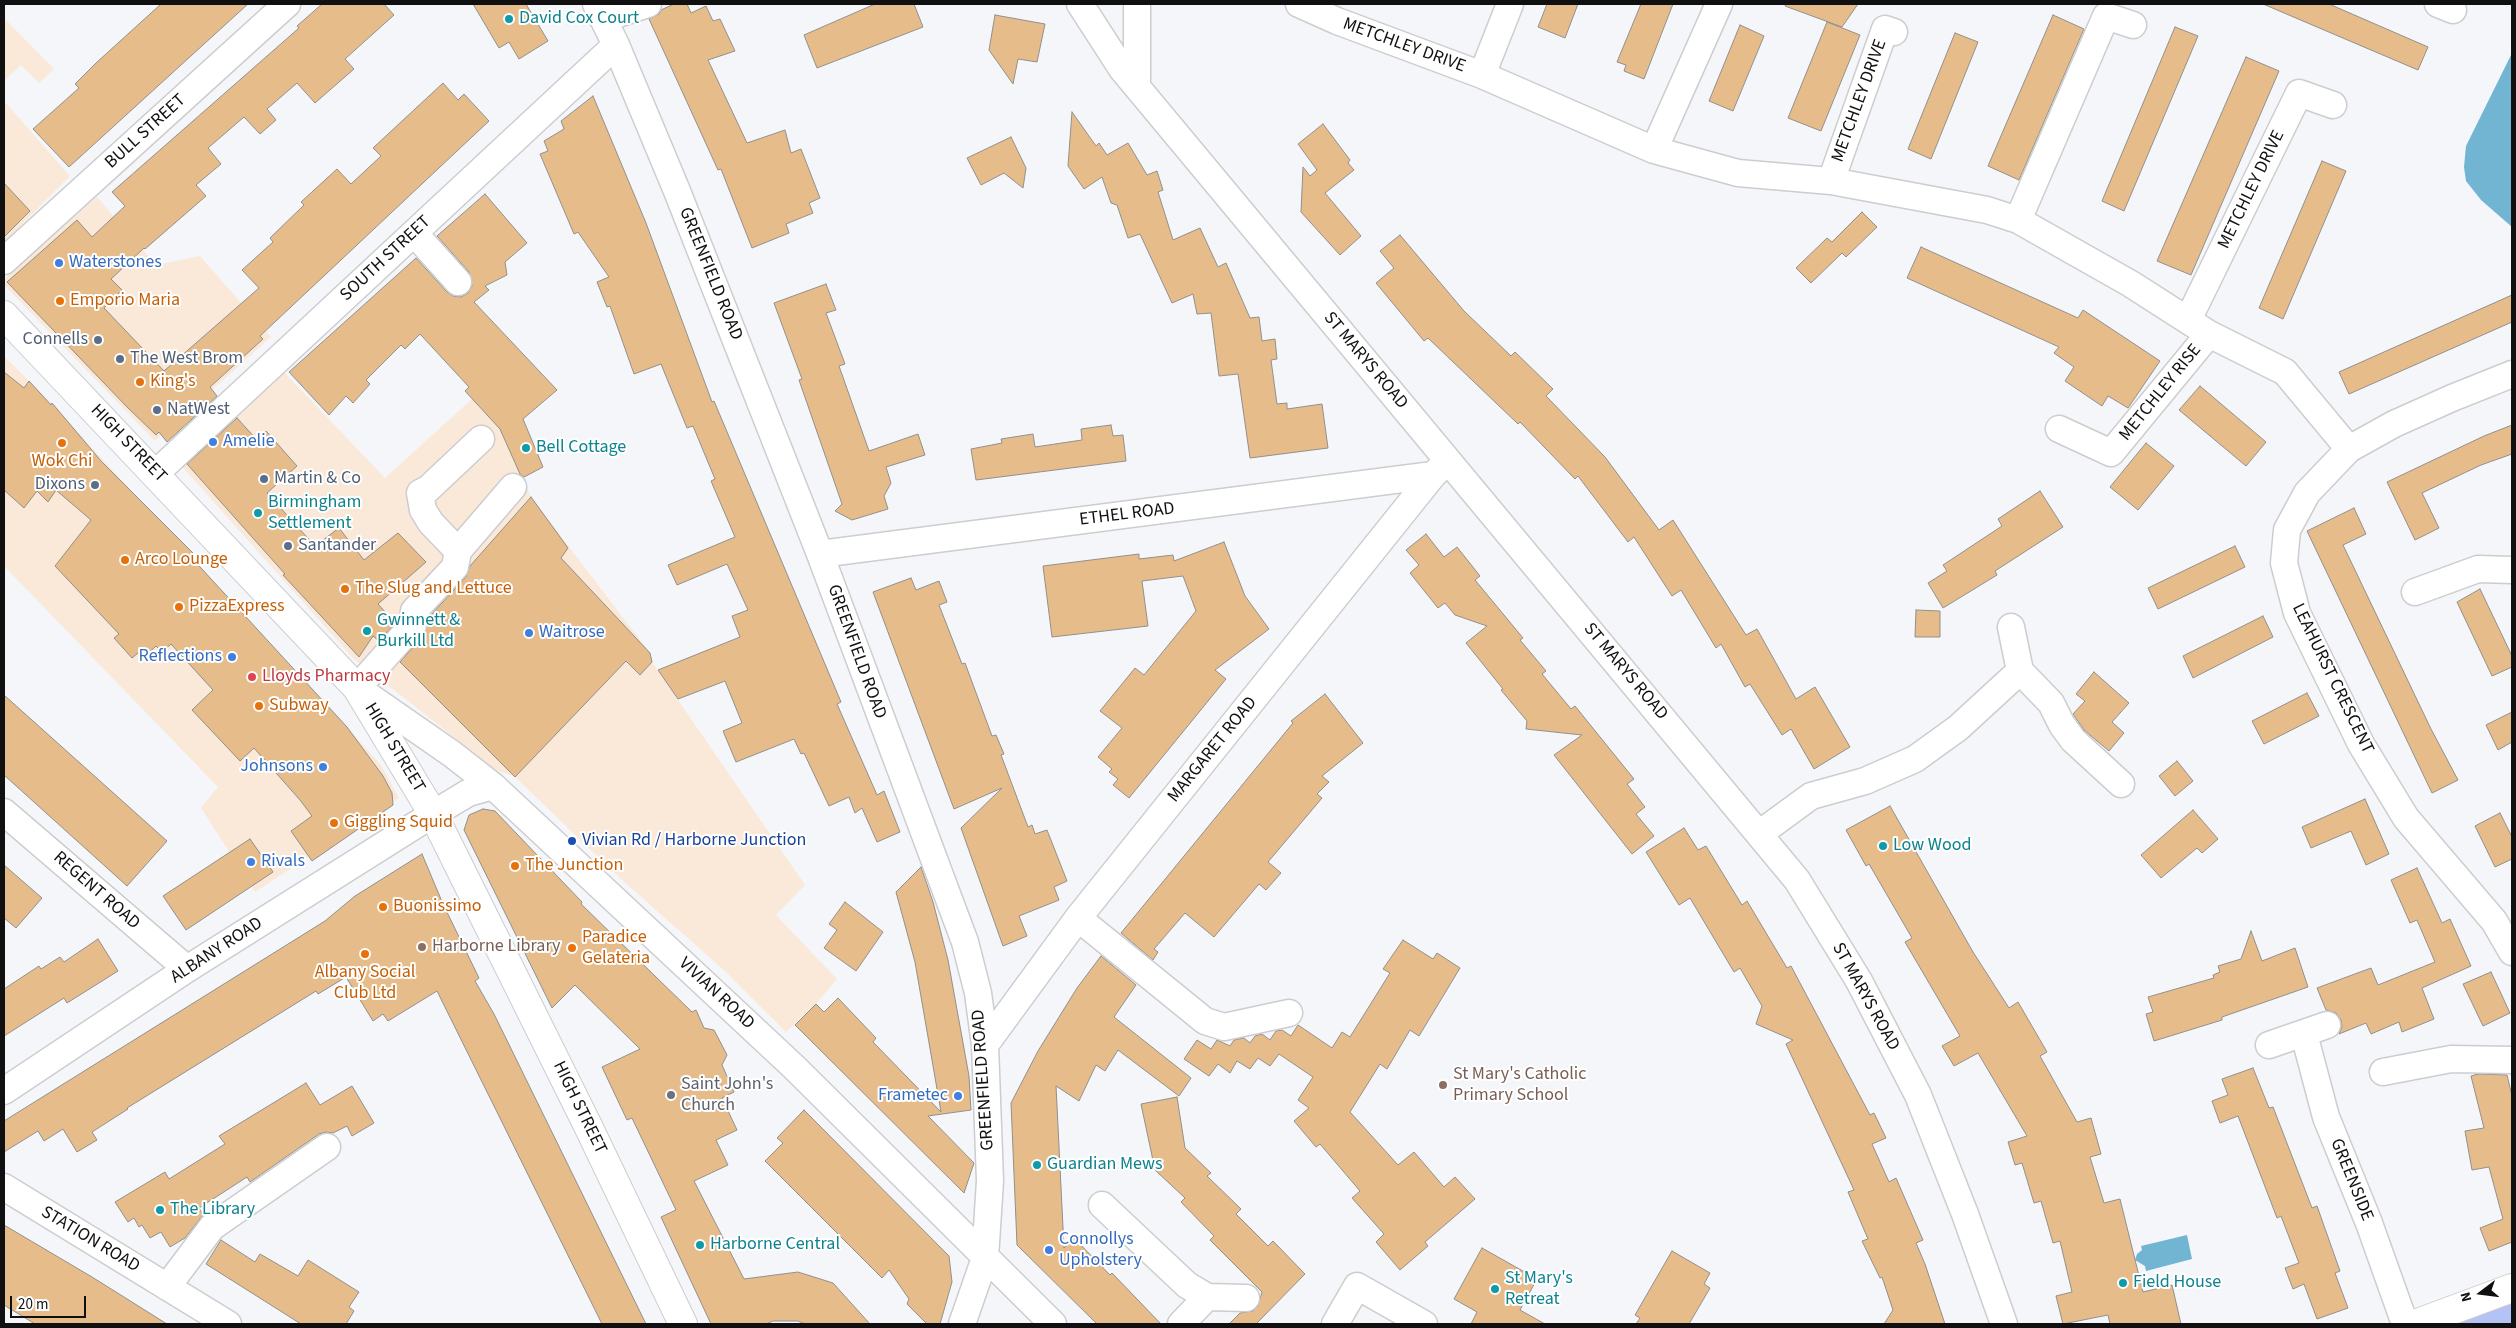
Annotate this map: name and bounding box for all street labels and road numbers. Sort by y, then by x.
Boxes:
street label: METCHLEY DRIVE [1340,14,1468,78]
street label: METCHLEY DRIVE [1828,37,1892,165]
street label: BULL STREET [101,90,191,174]
street label: METCHLEY DRIVE [2214,127,2290,253]
street label: GREENFIELD ROAD [674,204,746,344]
street label: SOUTH STREET [336,212,436,306]
street label: ST MARYS ROAD [1318,308,1412,414]
street label: METCHLEY RISE [2115,340,2207,446]
street label: HIGH STREET [85,400,171,488]
street label: ETHEL ROAD [1078,498,1176,532]
street label: GREENFIELD ROAD [822,582,890,722]
street label: LEAHURST CRESCENT [2286,600,2378,758]
street label: ST MARYS ROAD [1578,619,1672,725]
street label: MARGARET ROAD [1164,693,1262,807]
street label: HIGH STREET [359,699,429,797]
street label: REGENT ROAD [48,847,144,935]
street label: ALBANY ROAD [167,913,267,989]
street label: ST MARYS ROAD [1826,939,1904,1055]
street label: VIVIAN ROAD [674,953,758,1035]
street label: GREENFIELD ROAD [968,1009,1000,1151]
street label: HIGH STREET [547,1058,611,1158]
street label: GREENSIDE [2325,1136,2377,1224]
street label: STATION ROAD [37,1202,143,1278]

